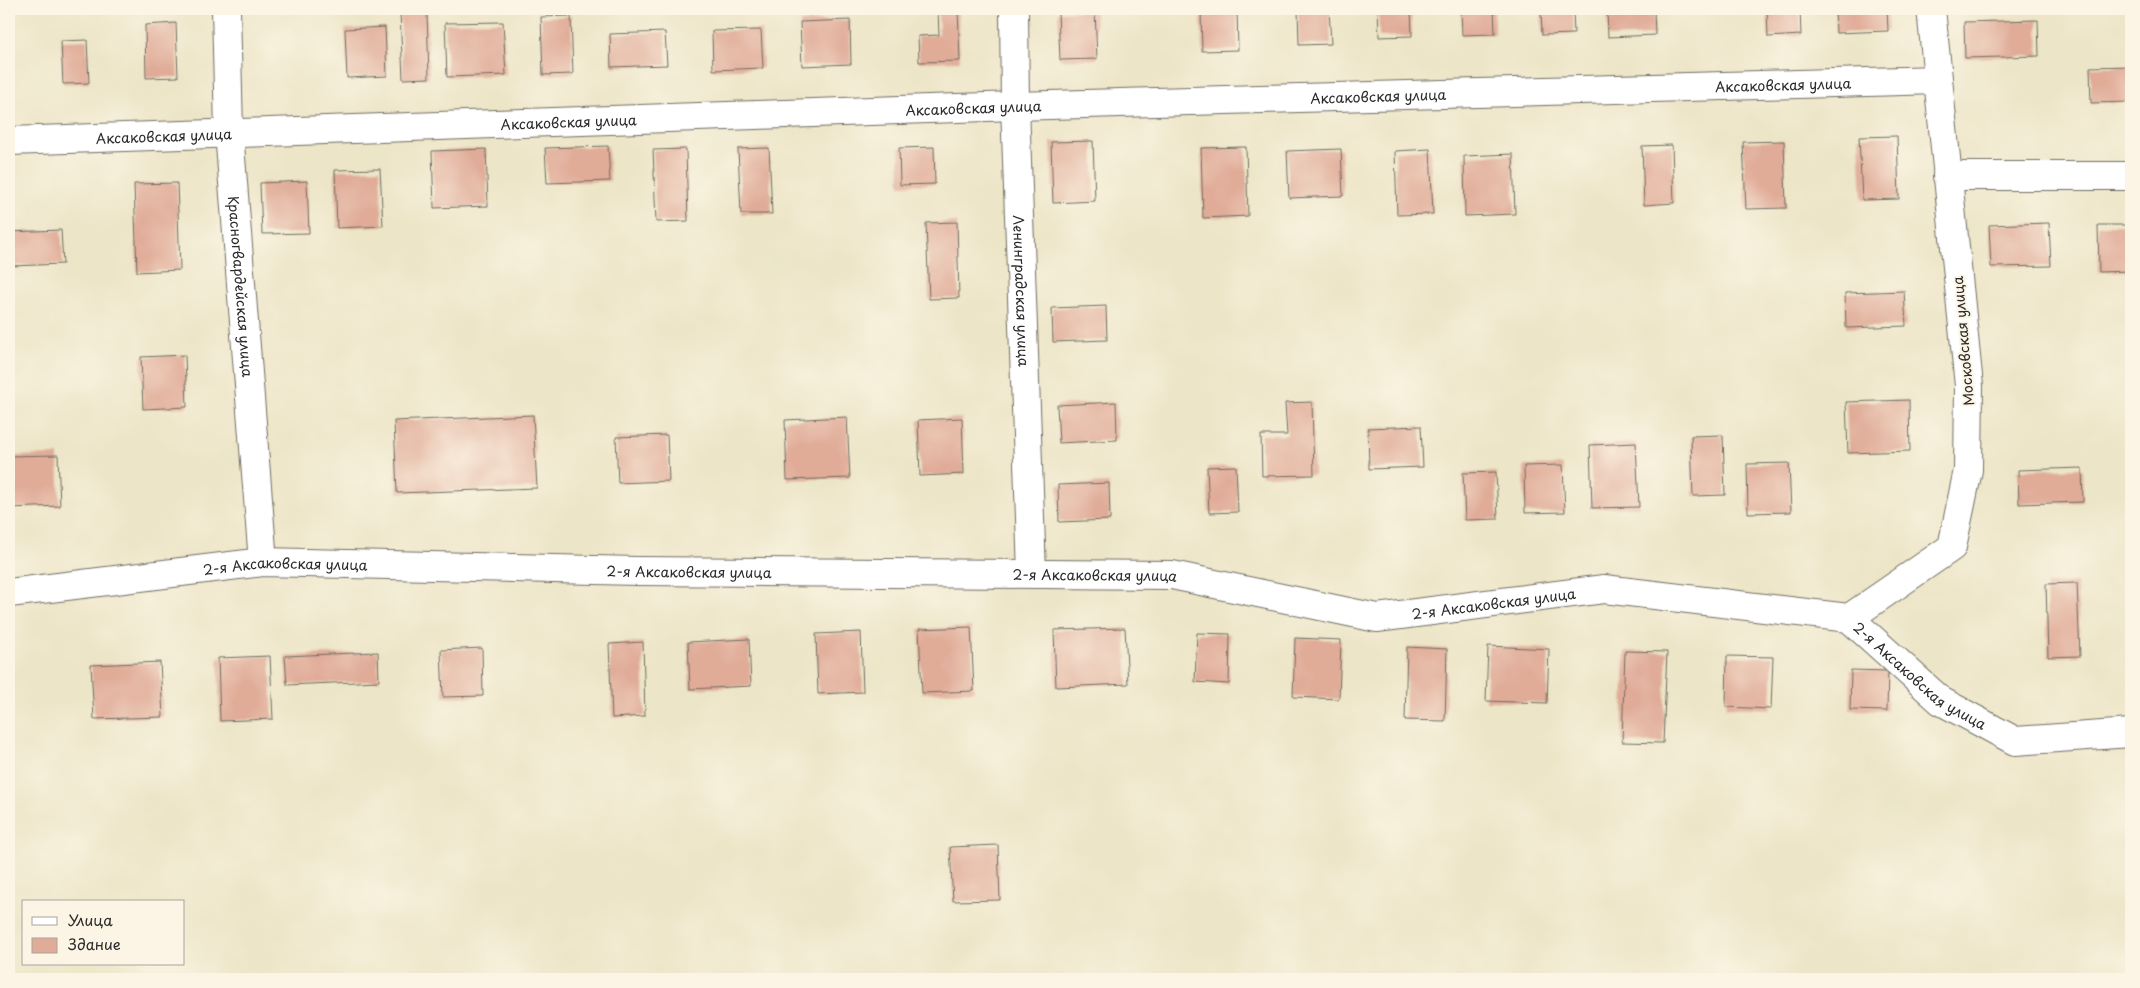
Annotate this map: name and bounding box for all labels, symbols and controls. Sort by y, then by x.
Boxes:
street label: Аксаковская улица [1715,72,1852,97]
street label: Аксаковская улица [1310,83,1447,108]
street label: Аксаковская улица [905,95,1042,120]
street label: Аксаковская улица [500,109,637,134]
street label: Аксаковская улица [96,123,232,148]
street label: Красногвардейская улица [224,195,259,378]
street label: Ленинградская улица [1008,215,1035,367]
street label: Московская улица [1947,275,1979,407]
street label: 2-я Аксаковская улица [202,551,368,580]
street label: 2-я Аксаковская улица [606,560,772,583]
street label: 2-я Аксаковская улица [1012,563,1180,586]
street label: 2-я Аксаковская улица [1410,582,1577,624]
street label: 2-я Аксаковская улица [1849,617,1991,734]
legend [22,900,185,966]
text: Улица [68,908,113,931]
text: Здание [68,932,121,955]

